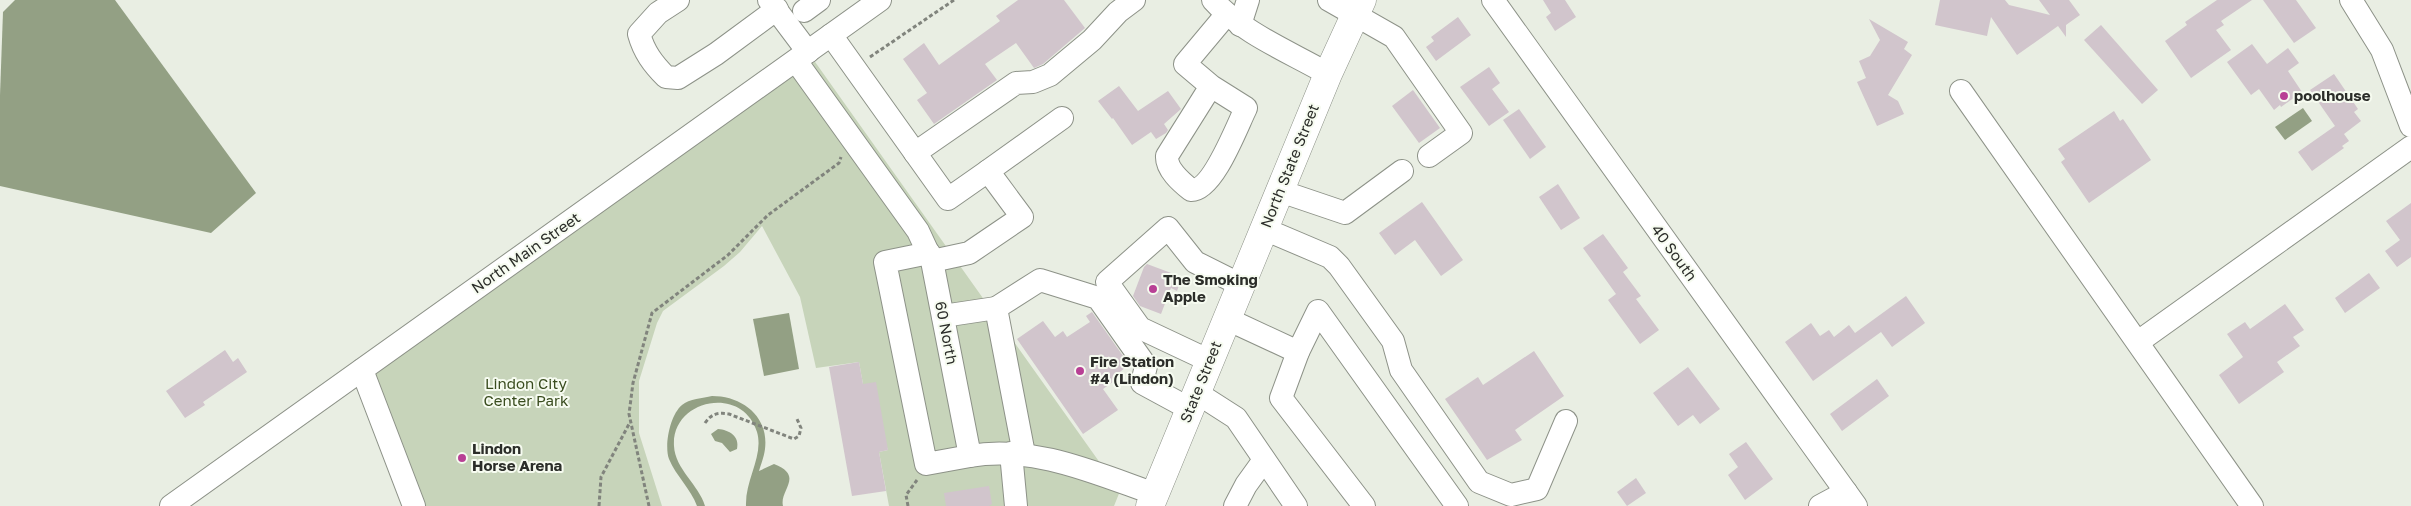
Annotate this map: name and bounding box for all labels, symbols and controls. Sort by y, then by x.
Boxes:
place label: poolhouse [2294,86,2371,104]
marker: poolhouse [2278,90,2290,102]
street label: North State Street [1256,101,1322,230]
street label: North Main Street [468,208,583,296]
street label: 40 South [1648,221,1701,284]
place label: The Smoking Apple [1163,270,1258,305]
marker: The Smoking Apple [1147,283,1159,295]
street label: 60 North [932,300,962,366]
street label: State Street [1176,338,1225,425]
place label: Fire Station #4 (Lindon) [1090,352,1174,387]
marker: Fire Station #4 (Lindon) [1074,365,1086,377]
park label: Lindon City Center Park [484,374,569,409]
place label: Lindon Horse Arena [472,439,562,474]
marker: Lindon Horse Arena [456,452,468,464]

